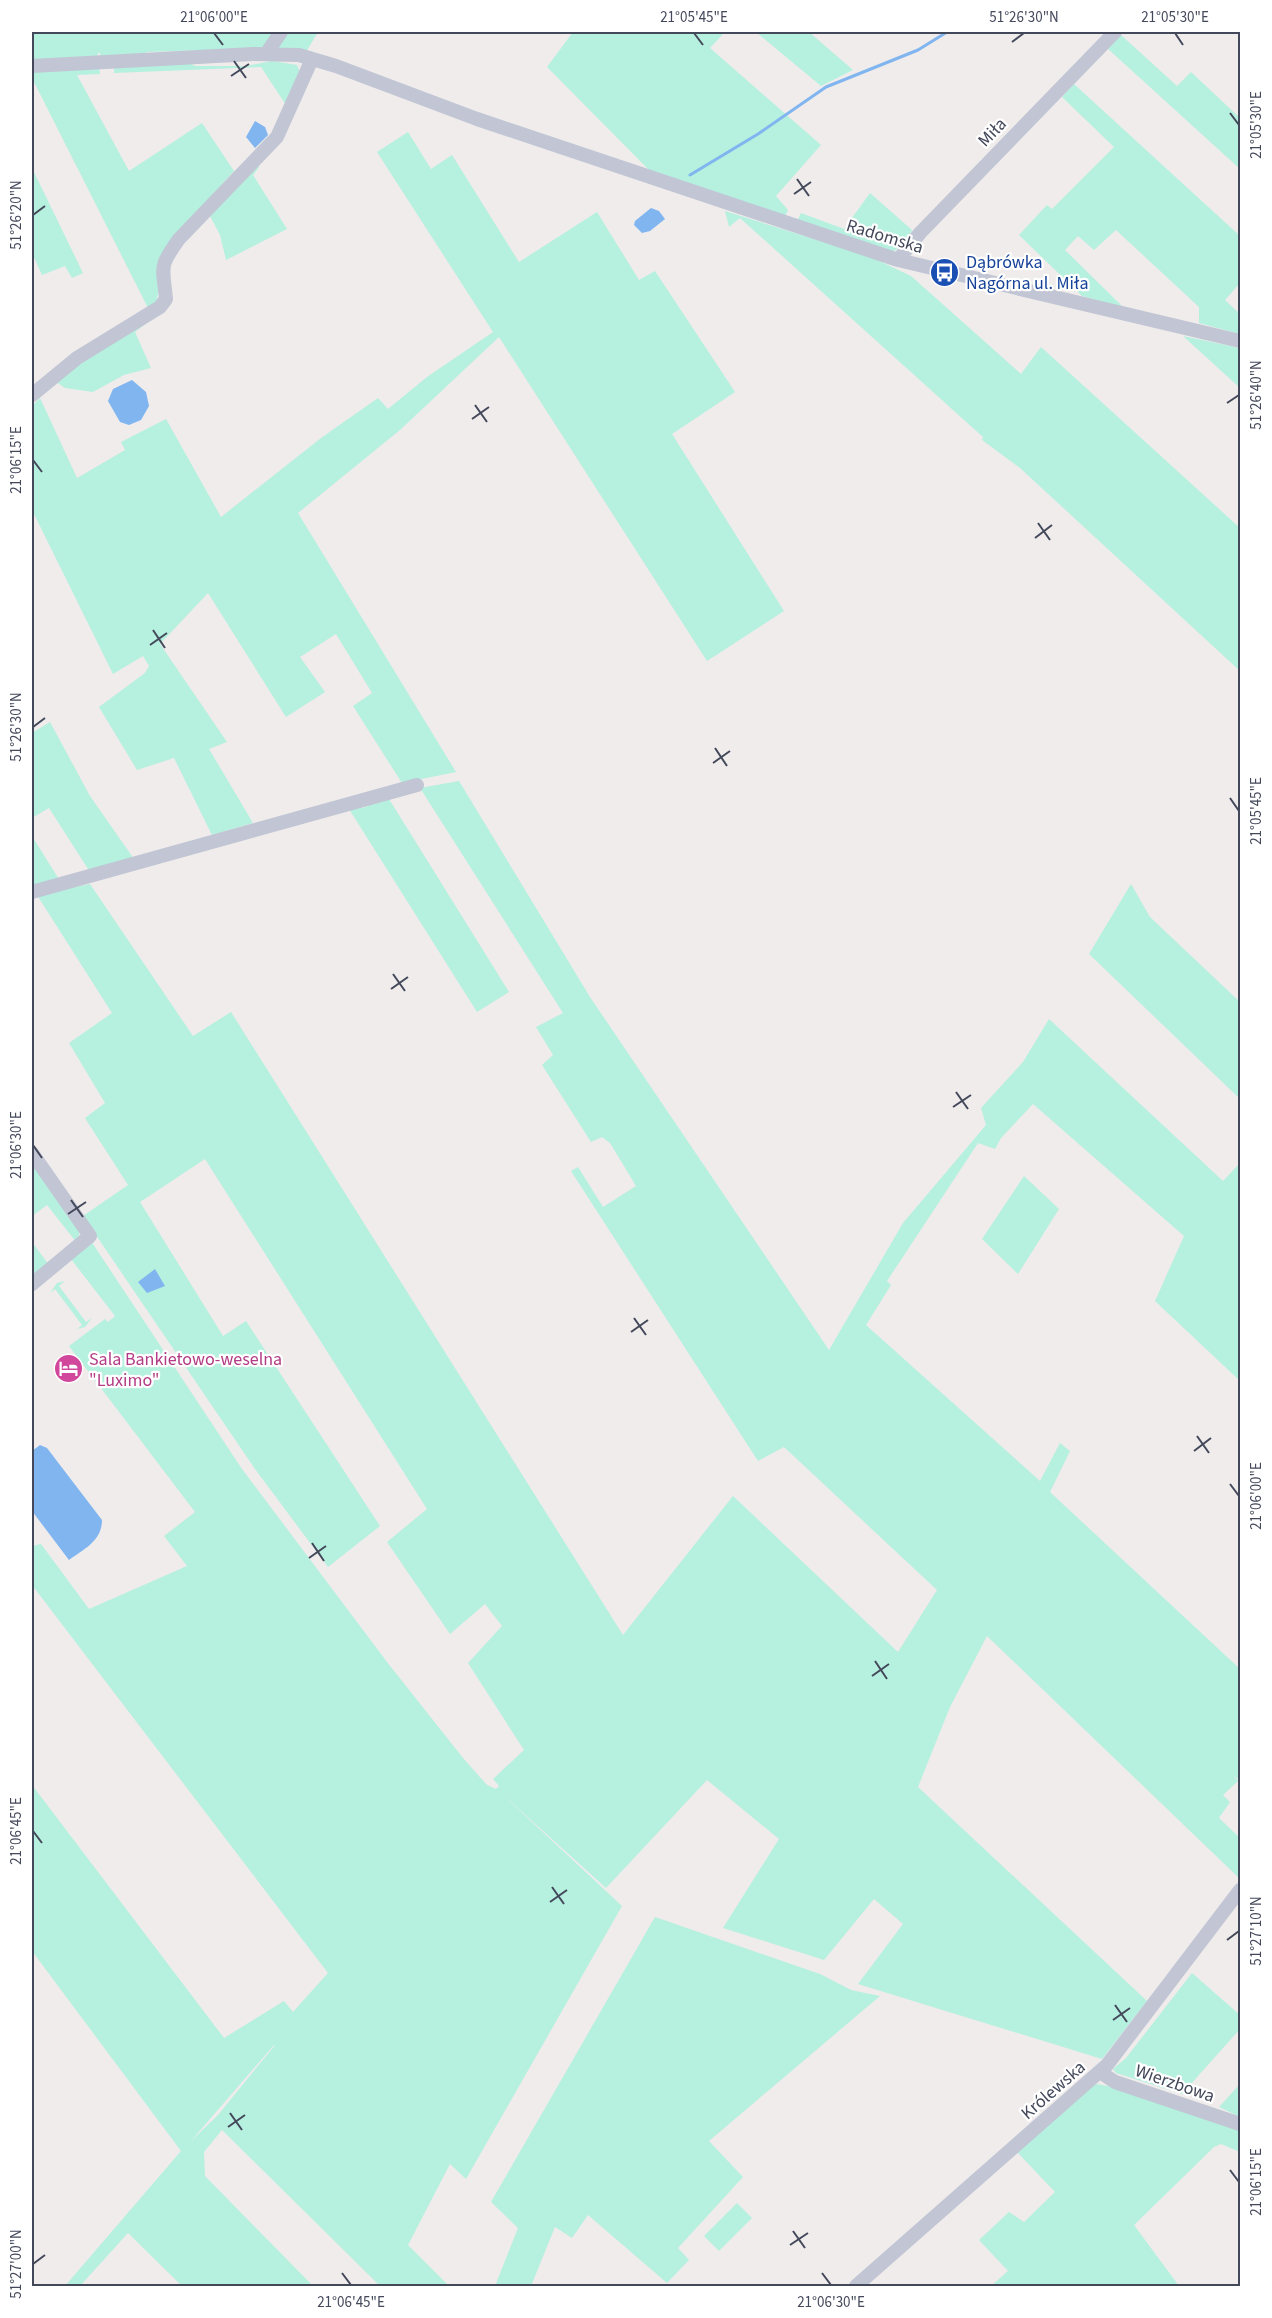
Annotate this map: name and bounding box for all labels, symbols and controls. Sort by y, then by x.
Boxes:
text: 21°06'00"E [180,7,248,28]
text: 21°05'45"E [660,7,728,28]
text: 51°26'30"N [989,7,1059,28]
text: 21°05'30"E [1141,7,1209,28]
text: 21°05'30"E [1246,91,1267,159]
street label: Miła [972,112,1012,153]
text: 51°26'20"N [6,180,27,250]
street label: Radomska [843,213,926,260]
place label: Dąbrówka Nagórna ul. Miła [966,250,1088,296]
bus stop icon: Dąbrówka Nagórna ul. Miła [929,256,961,288]
text: 51°26'40"N [1246,360,1267,430]
text: 21°06'15"E [6,426,27,494]
text: 51°26'30"N [6,692,27,762]
text: 21°05'45"E [1246,777,1267,845]
text: 21°06'30"E [6,1111,27,1179]
place label: Sala Bankietowo-weselna "Luximo" [89,1347,282,1393]
hotel icon: Sala Bankietowo-weselna "Luximo" [52,1353,84,1385]
text: 21°06'00"E [1246,1462,1267,1530]
text: 21°06'45"E [6,1797,27,1865]
text: 51°27'10"N [1246,1896,1267,1966]
street label: Królewska [1016,2055,1091,2125]
street label: Wierzbowa [1132,2058,1218,2109]
text: 21°06'15"E [1246,2148,1267,2216]
text: 51°27'00"N [6,2229,27,2299]
text: 21°06'45"E [317,2292,385,2313]
text: 21°06'30"E [797,2292,865,2313]

